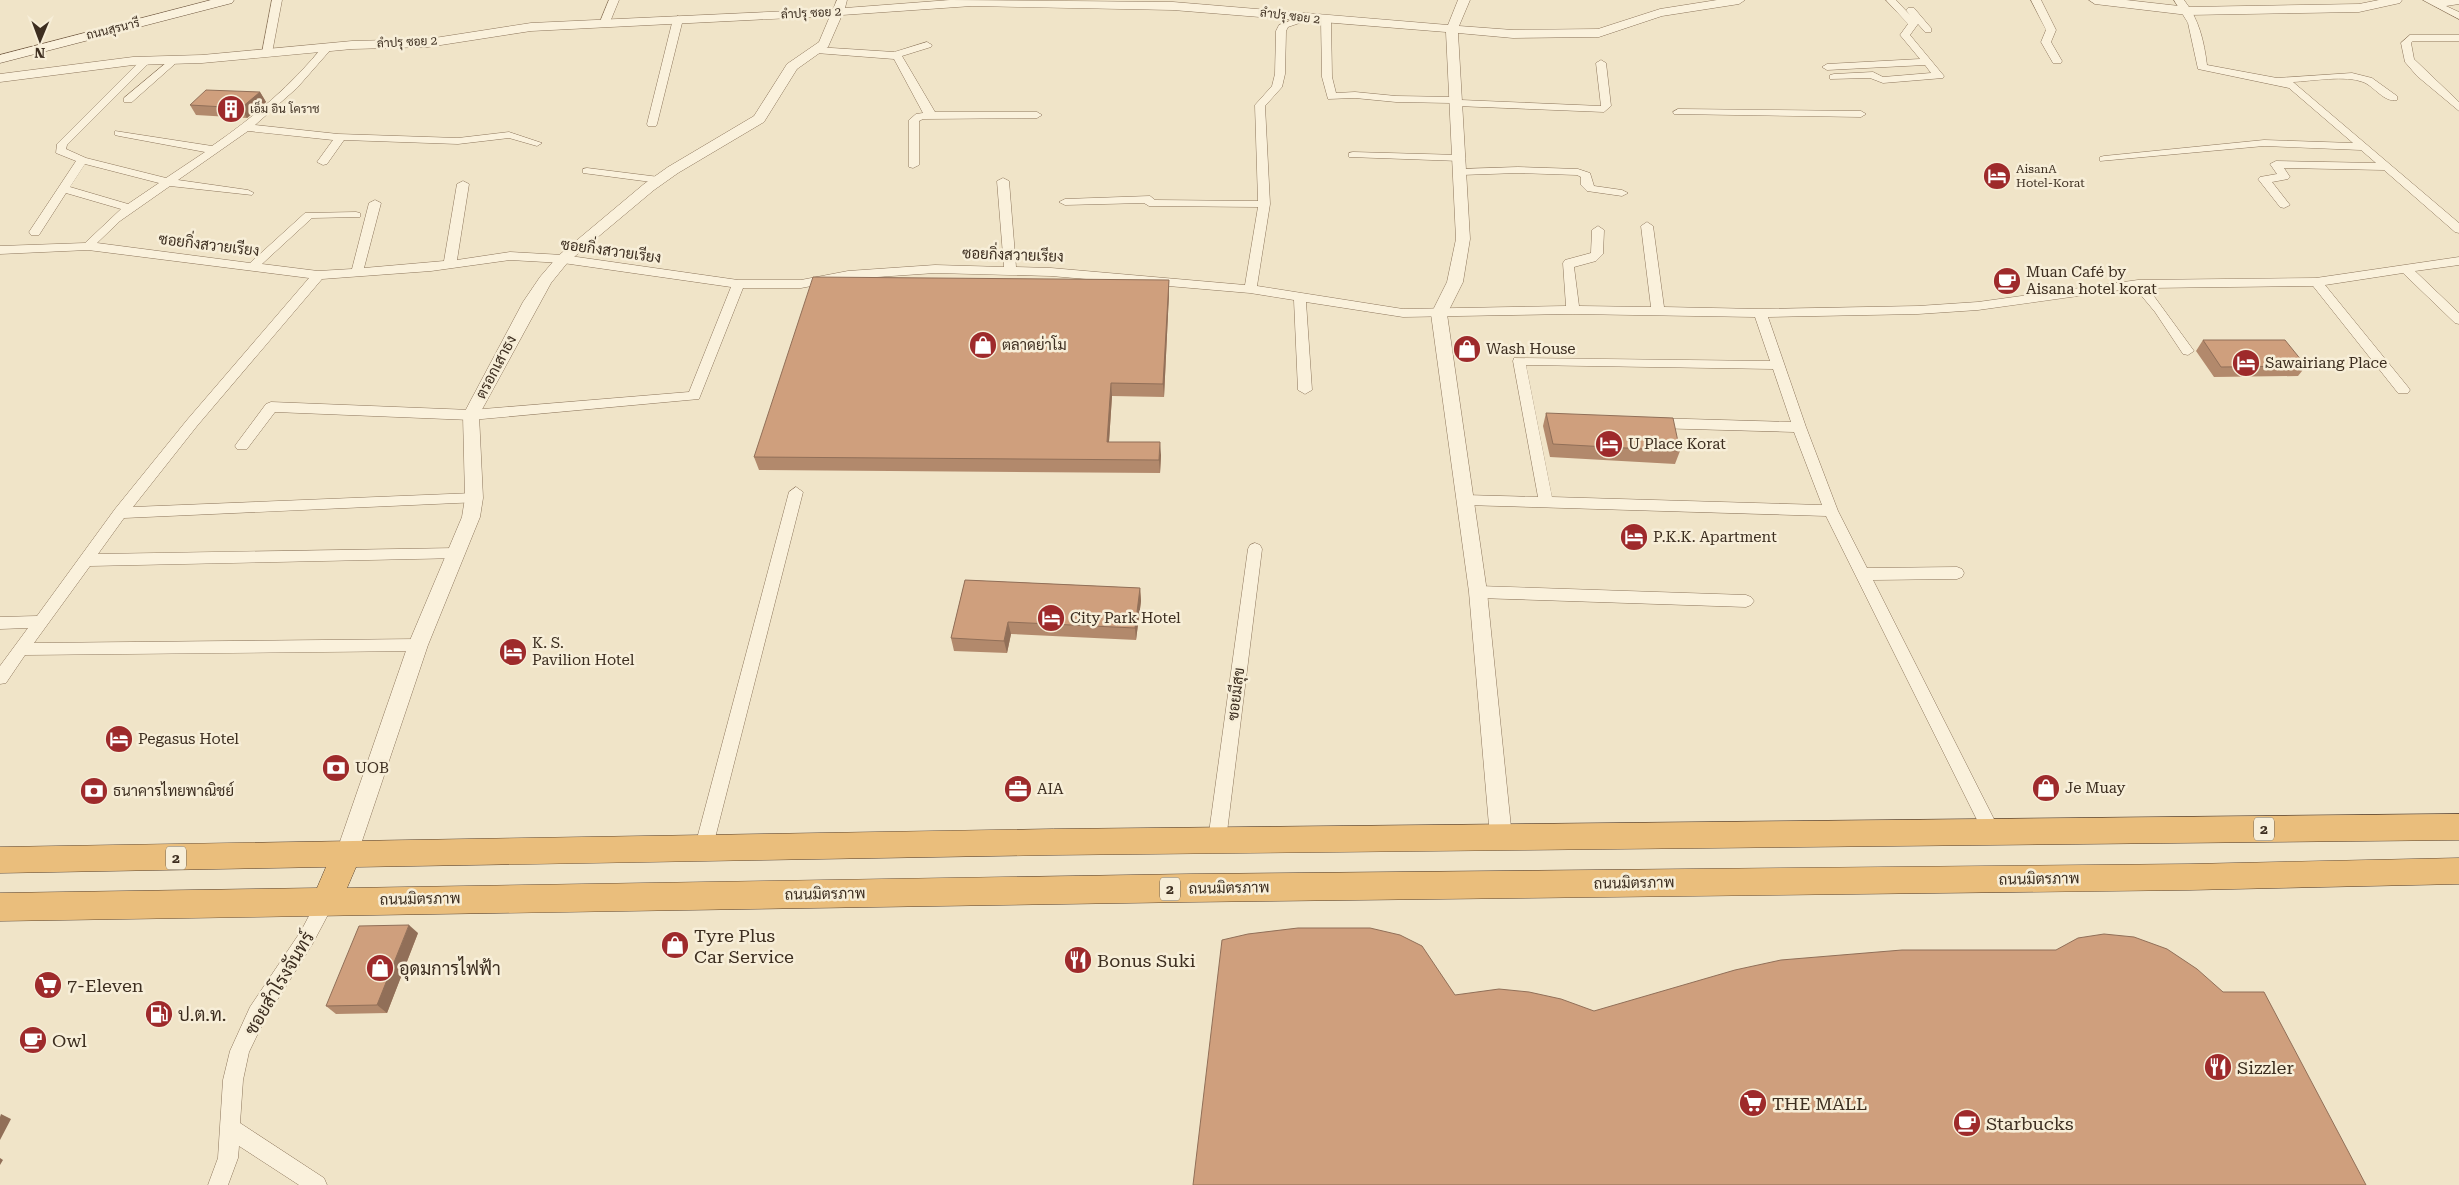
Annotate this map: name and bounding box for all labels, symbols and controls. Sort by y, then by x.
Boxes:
street label: ลำปรุ ซอย 2 [780,4,842,24]
street label: ลำปรุ ซอย 2 [1259,5,1321,29]
north arrow [15,15,65,65]
street label: ถนนสุรนารี [85,15,142,44]
street label: ลำปรุ ซอย 2 [376,33,438,53]
text: N [34,45,45,61]
building icon: เอ็ม อิน โคราช [216,94,246,124]
place label: เอ็ม อิน โคราช [250,100,320,116]
hotel icon: AisanA Hotel-Korat [1982,161,2012,191]
place label: AisanA Hotel-Korat [2016,162,2085,190]
street label: ซอยกิ่งสวายเรียง [157,225,261,260]
street label: ซอยกิ่งสวายเรียง [559,230,663,267]
street label: ซอยกิ่งสวายเรียง [962,239,1064,266]
place label: Muan Café by Aisana hotel korat [2026,263,2157,298]
cafe icon: Muan Café by Aisana hotel korat [1992,266,2022,296]
shop icon: ตลาดย่าโม [968,330,998,360]
street label: ตรอกเสาธง [472,332,520,402]
shop icon: Wash House [1452,334,1482,364]
place label: ตลาดย่าโม [1002,335,1067,354]
place label: Wash House [1486,340,1576,358]
hotel icon: Sawairiang Place [2231,348,2261,378]
place label: Sawairiang Place [2265,354,2387,372]
hotel icon: U Place Korat [1594,429,1624,459]
place label: U Place Korat [1628,435,1726,453]
hotel icon: P.K.K. Apartment [1619,522,1649,552]
place label: P.K.K. Apartment [1653,528,1777,546]
hotel icon: City Park Hotel [1036,603,1066,633]
place label: City Park Hotel [1070,609,1181,627]
place label: K. S. Pavilion Hotel [532,634,635,669]
hotel icon: K. S. Pavilion Hotel [498,637,528,667]
street label: ซอยมีสุข [1223,666,1250,722]
hotel icon: Pegasus Hotel [104,724,134,754]
place label: Pegasus Hotel [138,730,239,748]
bank icon: UOB [321,753,351,783]
place label: UOB [355,759,389,777]
shop icon: Je Muay [2031,773,2061,803]
office icon: AIA [1003,774,1033,804]
bank icon: ธนาคารไทยพาณิชย์ [79,776,109,806]
place label: Je Muay [2065,779,2126,797]
place label: AIA [1037,780,1064,798]
place label: ธนาคารไทยพาณิชย์ [113,781,234,800]
road number: 2 [2254,818,2274,841]
road number: 2 [166,846,186,870]
street label: ถนนมิตรภาพ [1998,869,2080,889]
street label: ถนนมิตรภาพ [1593,873,1675,893]
road number: 2 [1160,878,1180,901]
street label: ถนนมิตรภาพ [1188,878,1270,898]
street label: ถนนมิตรภาพ [784,884,866,904]
street label: ถนนมิตรภาพ [379,889,461,909]
place label: Tyre Plus Car Service [694,925,794,967]
street label: ซอยสำโรงจันทร์ [238,926,318,1038]
shop icon: Tyre Plus Car Service [660,930,690,960]
restaurant icon: Bonus Suki [1063,945,1093,975]
place label: Bonus Suki [1097,950,1196,971]
shop icon: อุดมการไฟฟ้า [365,953,395,983]
place label: อุดมการไฟฟ้า [399,956,501,981]
supermarket icon: 7-Eleven [33,970,63,1000]
place label: 7-Eleven [67,975,144,996]
fuel station icon: ป.ต.ท. [144,999,174,1029]
place label: ป.ต.ท. [178,1004,226,1025]
cafe icon: Owl [18,1025,48,1055]
place label: Owl [52,1030,87,1051]
restaurant icon: Sizzler [2203,1052,2233,1082]
place label: Sizzler [2237,1057,2294,1078]
supermarket icon: THE MALL [1738,1088,1768,1118]
place label: THE MALL [1772,1093,1867,1114]
cafe icon: Starbucks [1952,1108,1982,1138]
place label: Starbucks [1986,1113,2074,1134]

